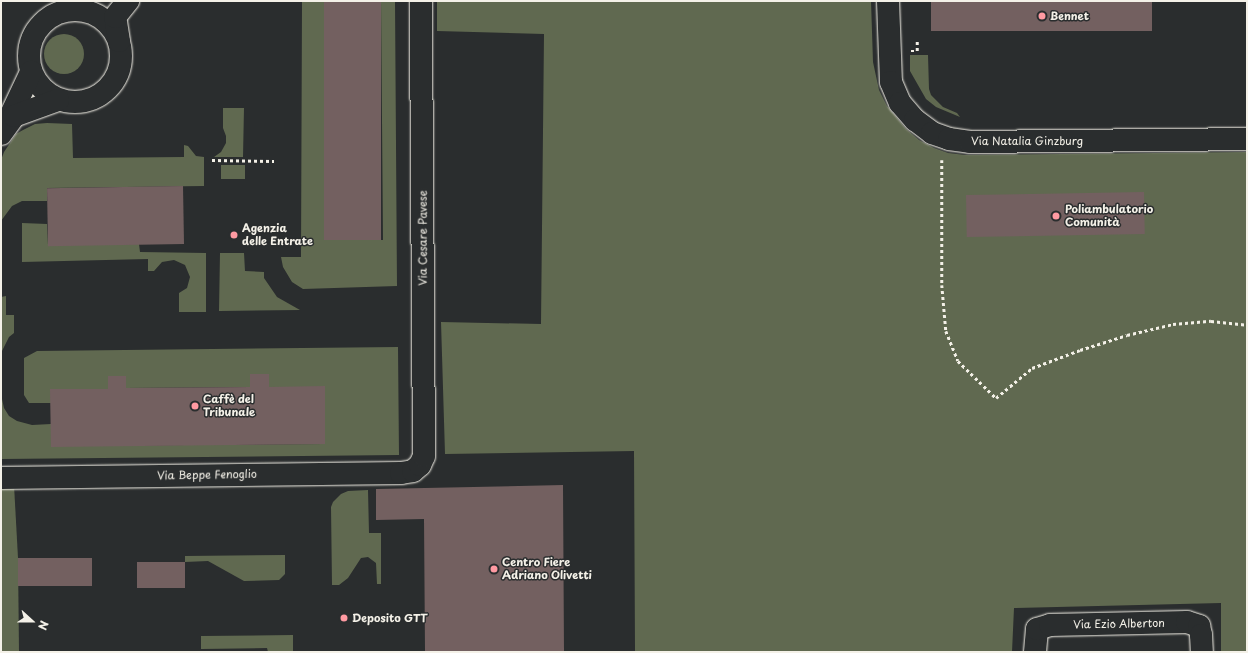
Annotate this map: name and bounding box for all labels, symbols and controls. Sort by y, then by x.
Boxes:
place label: Bennet [1050,9,1089,23]
marker: Bennet [1037,11,1047,21]
street label: Via Natalia Ginzburg [971,134,1083,148]
street label: Via Cesare Pavese [416,190,430,286]
place label: Poliambulatorio Comunità [1065,203,1153,229]
marker: Poliambulatorio Comunità [1050,210,1062,222]
place label: Agenzia delle Entrate [242,222,313,248]
marker: Agenzia delle Entrate [229,230,239,240]
place label: Caffè del Tribunale [203,393,255,419]
marker: Caffè del Tribunale [190,401,200,411]
street label: Via Beppe Fenoglio [157,468,257,482]
place label: Centro Fiere Adriano Olivetti [502,556,592,582]
marker: Centro Fiere Adriano Olivetti [489,564,499,574]
north arrow [12,601,52,641]
place label: Deposito GTT [352,611,428,625]
marker: Deposito GTT [339,613,349,623]
street label: Via Ezio Alberton [1073,617,1165,631]
text: N [34,618,53,633]

